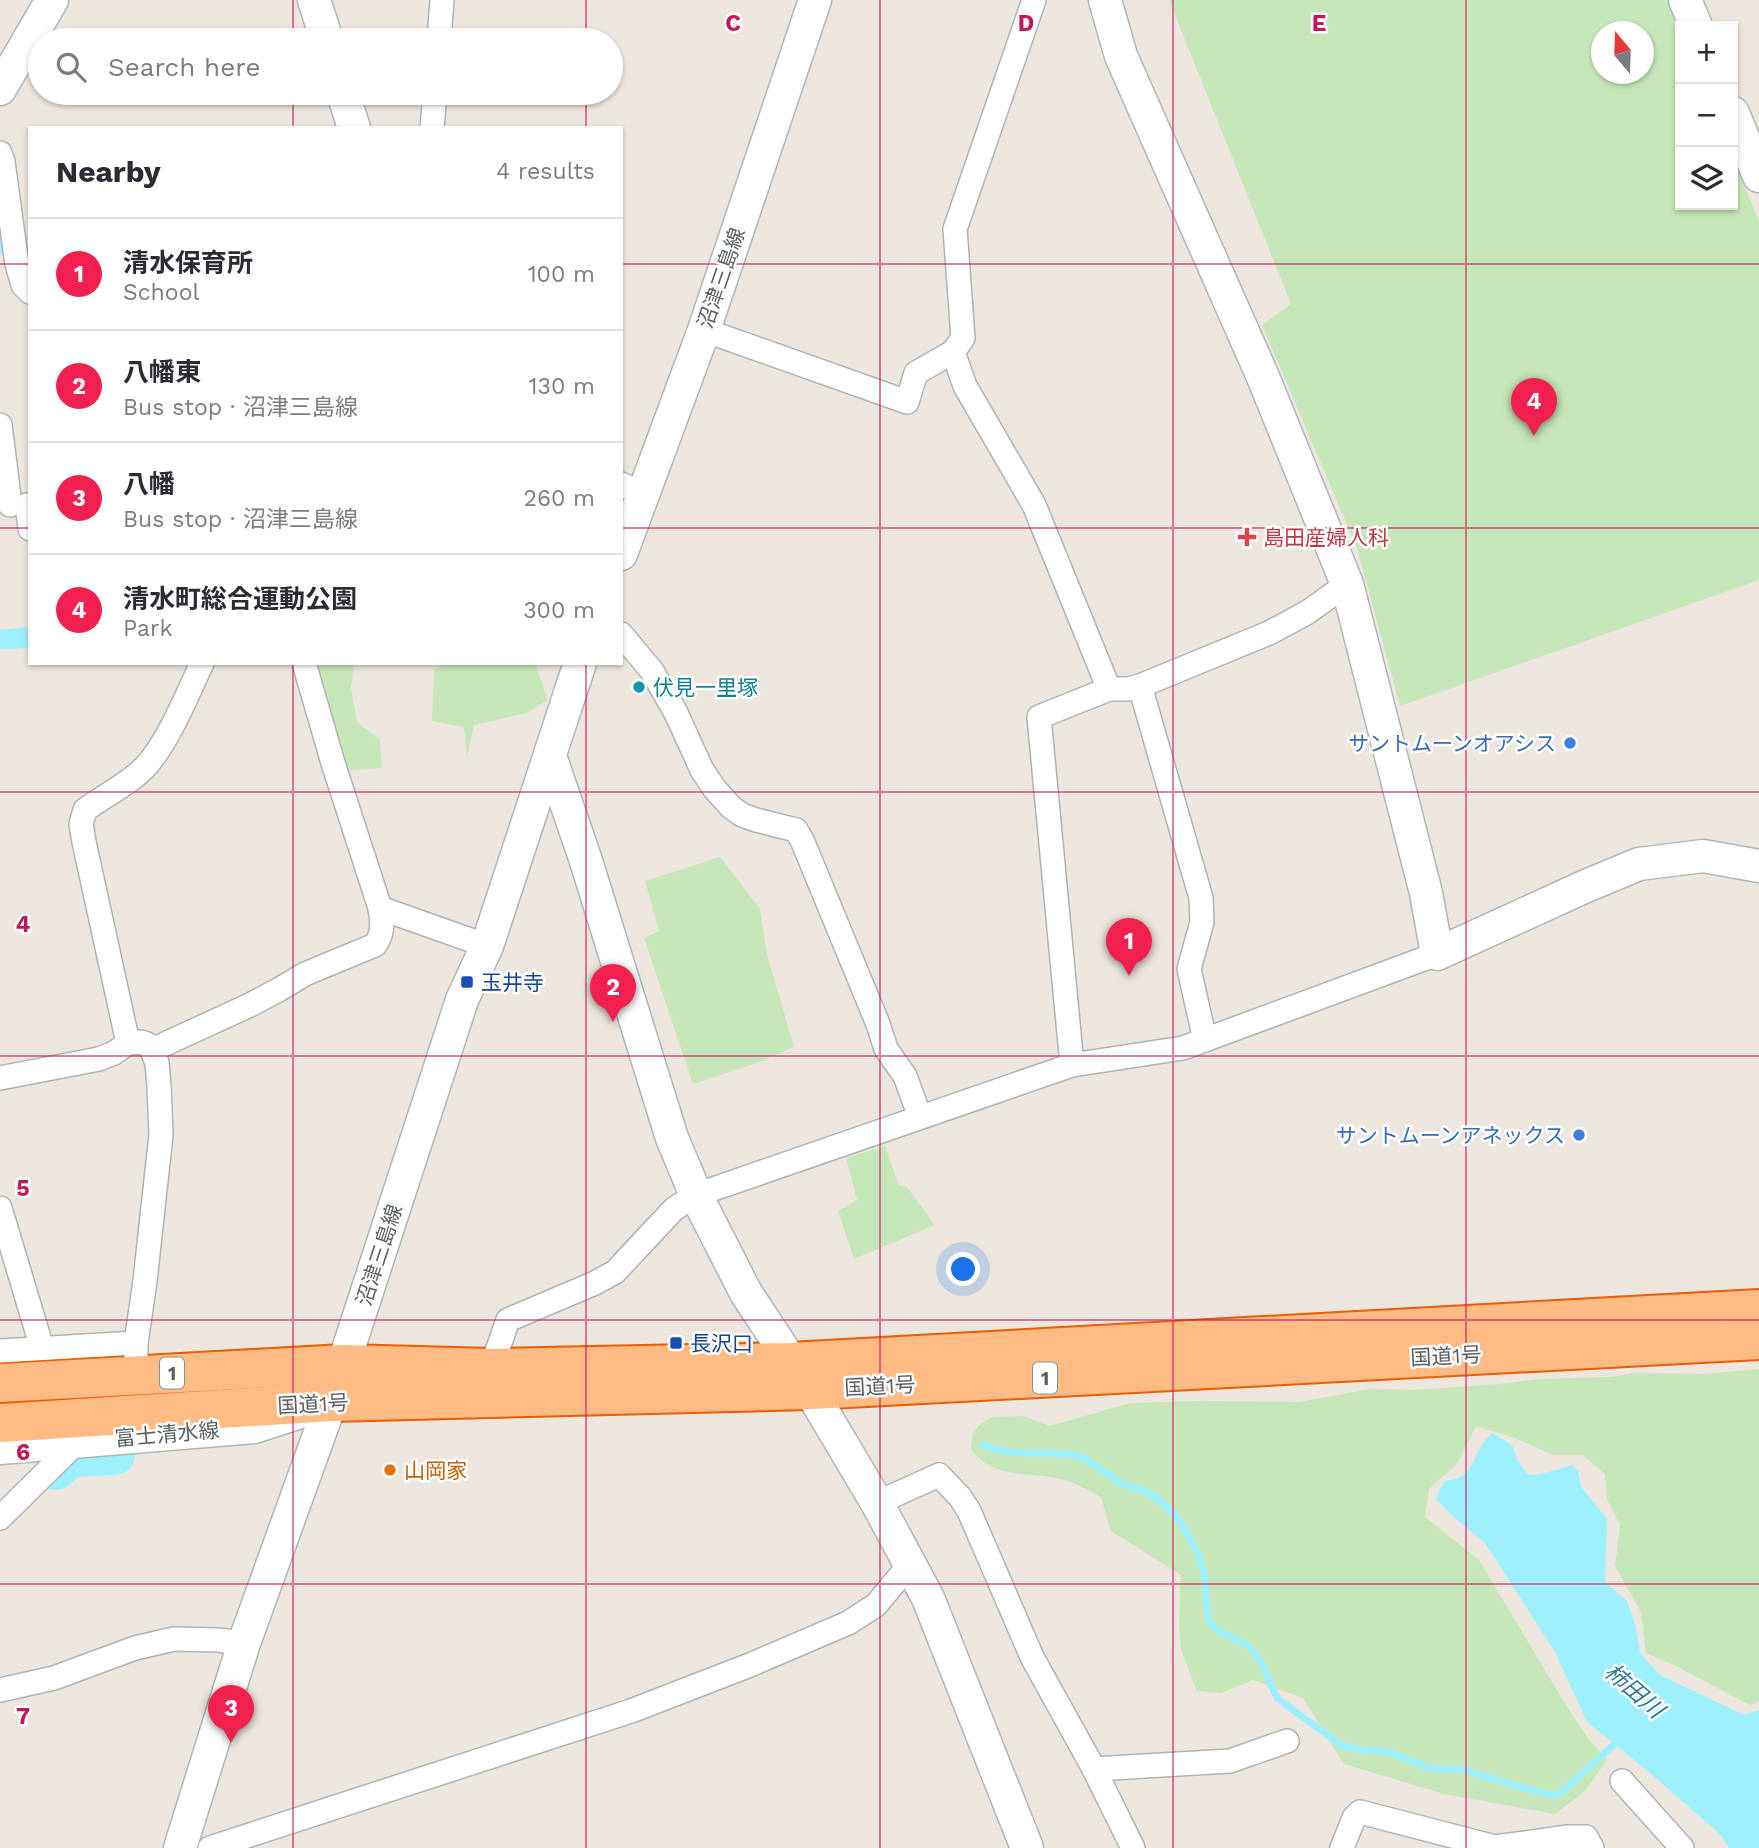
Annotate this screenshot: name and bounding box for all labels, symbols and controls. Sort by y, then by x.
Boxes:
text: C [725,10,741,37]
text: D [1018,10,1034,37]
text: E [1312,10,1326,37]
north arrow [1591,21,1654,84]
map controls [1675,21,1738,210]
button: + [1675,21,1738,84]
search box [28,28,623,105]
icon: search [52,48,90,86]
text: Search here [108,52,260,82]
button: − [1675,84,1738,147]
button: layers [1675,147,1738,210]
text: Nearby [56,154,161,189]
text: 4 results [496,158,595,185]
street label: 沼津三島線 [692,224,750,332]
text: 清水保育所 [123,248,253,278]
text: 1 [74,261,84,288]
text: 100 m [528,261,595,288]
text: School [123,279,200,306]
text: 八幡東 [123,357,201,387]
text: 2 [72,373,86,400]
text: 130 m [529,373,595,400]
pin: 4 [1511,378,1557,436]
text: Bus stop · 沼津三島線 [123,394,358,421]
text: 八幡 [123,469,175,499]
text: 3 [72,485,86,512]
text: 260 m [524,485,595,512]
text: Bus stop · 沼津三島線 [123,506,358,533]
place label: 島田産婦人科 [1263,525,1389,550]
marker: 島田産婦人科 [1237,527,1257,547]
text: 清水町総合運動公園 [123,584,357,614]
text: 4 [72,597,86,624]
text: 300 m [523,597,595,624]
text: Park [123,615,172,642]
place label: 伏見一里塚 [653,675,758,700]
marker: 伏見一里塚 [631,679,647,695]
place label: サントムーンオアシス [1348,731,1556,756]
marker: サントムーンオアシス [1562,735,1578,751]
text: 4 [16,911,31,938]
pin: 1 [1106,918,1152,976]
pin: 2 [590,964,636,1022]
place label: 玉井寺 [481,970,544,995]
marker: 玉井寺 [459,974,475,990]
place label: サントムーンアネックス [1336,1123,1565,1148]
marker: サントムーンアネックス [1571,1127,1587,1143]
text: 5 [16,1175,30,1202]
street label: 沼津三島線 [351,1201,407,1309]
your location [946,1252,980,1286]
place label: 長沢口 [690,1331,753,1356]
marker: 長沢口 [668,1335,684,1351]
street label: 国道1号 [1410,1342,1482,1370]
road number: 1 [160,1358,184,1388]
road number: 1 [1033,1362,1057,1394]
street label: 国道1号 [844,1372,916,1400]
street label: 国道1号 [277,1390,349,1418]
street label: 富士清水線 [114,1417,220,1451]
text: 6 [16,1439,30,1466]
place label: 山岡家 [404,1458,467,1483]
marker: 山岡家 [382,1462,398,1478]
water label: 柿田川 [1599,1658,1671,1726]
pin: 3 [208,1685,254,1743]
text: 7 [16,1703,30,1730]

